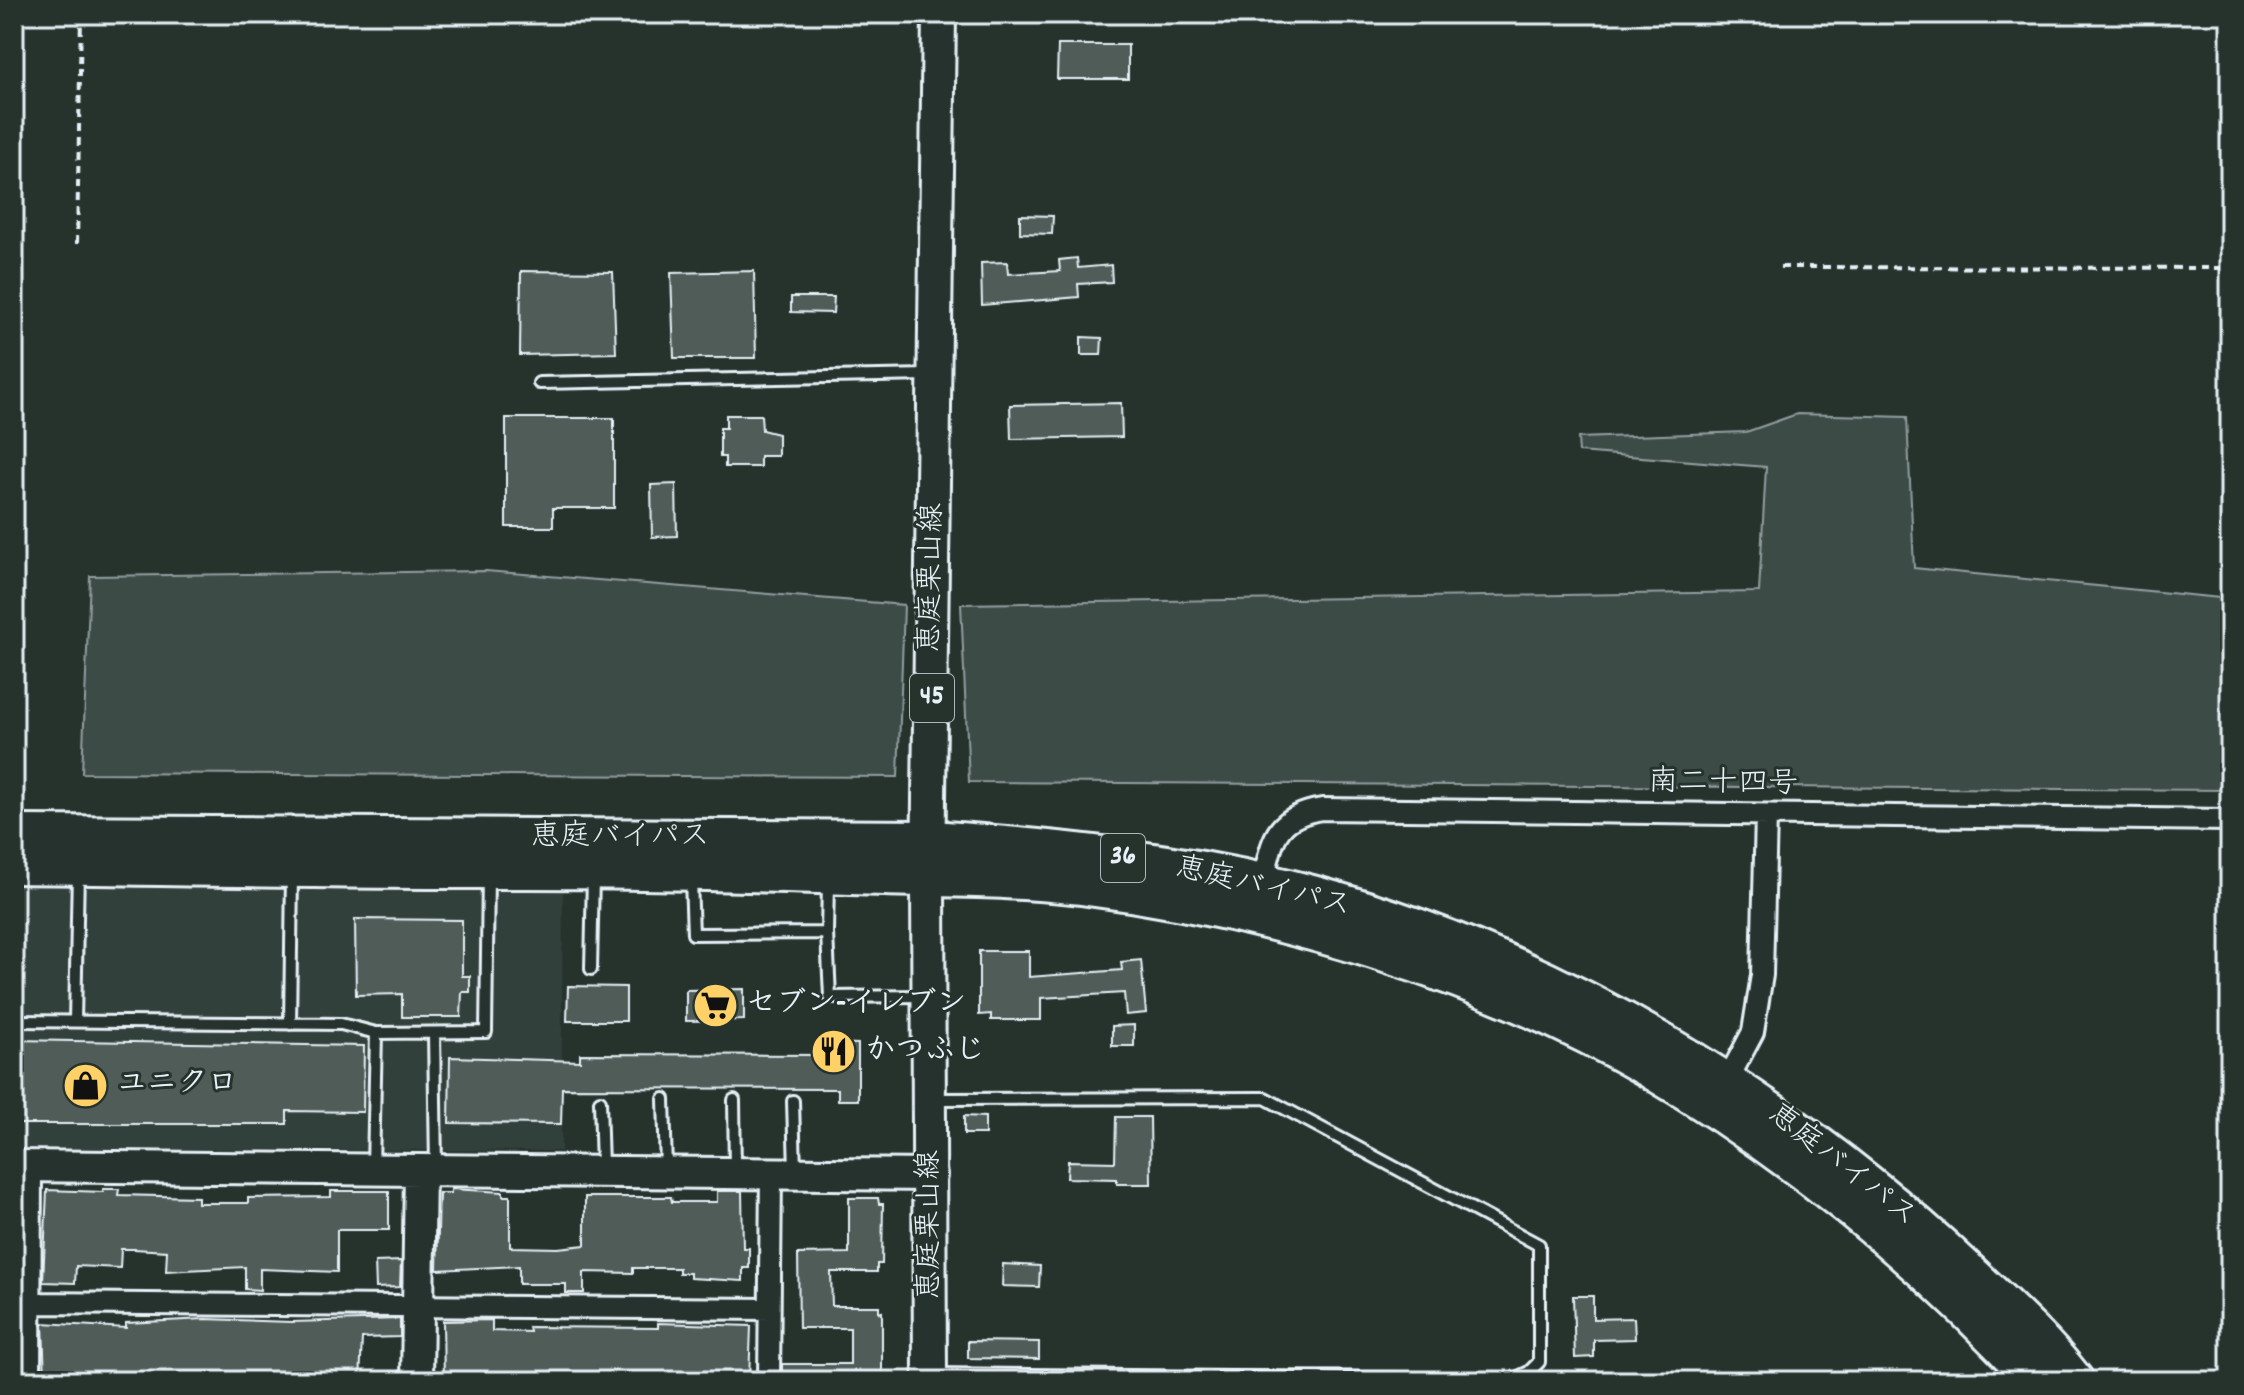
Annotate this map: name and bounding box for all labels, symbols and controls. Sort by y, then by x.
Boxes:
street label: 恵庭栗山線 [910,503,956,653]
road number: 45 [910,674,954,722]
street label: 南二十四号 [1648,762,1798,808]
street label: 恵庭バイパス [530,817,710,860]
road number: 36 [1101,834,1145,882]
street label: 恵庭バイパス [1171,848,1355,930]
supermarket icon: セブン-イレブン [691,981,739,1029]
place label: セブン-イレブン [746,984,966,1027]
restaurant icon: かつふじ [810,1028,858,1076]
place label: かつふじ [865,1031,985,1074]
shop icon: ユニクロ [62,1061,110,1109]
place label: ユニクロ [117,1064,238,1107]
street label: 恵庭バイパス [1757,1095,1925,1239]
street label: 恵庭栗山線 [910,1150,953,1300]

